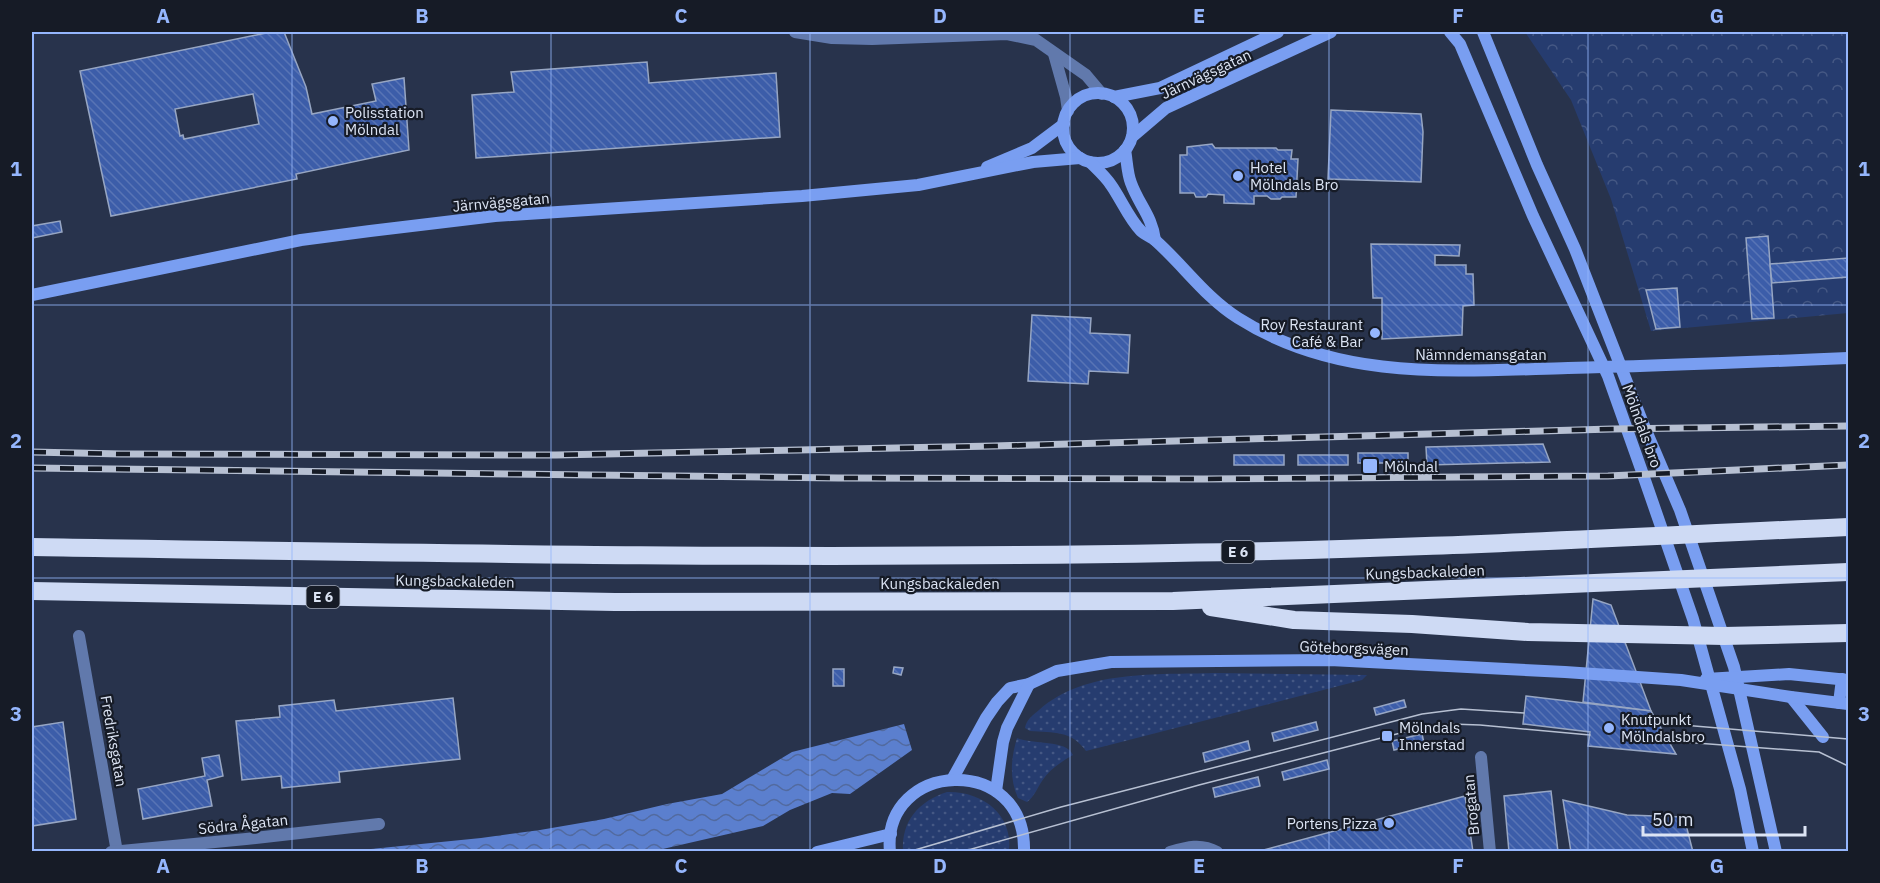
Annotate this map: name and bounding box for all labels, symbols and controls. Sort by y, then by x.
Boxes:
text: A [156,2,170,29]
text: B [415,2,429,29]
text: C [674,2,688,29]
text: D [933,2,947,29]
text: E [1193,2,1205,29]
text: F [1452,2,1464,29]
text: G [1710,2,1724,29]
street label: Järnvägsgatan [1158,45,1254,103]
place label: Polisstation Mölndal [345,103,424,139]
marker: Polisstation Mölndal [326,114,340,128]
text: 1 [10,155,22,182]
text: 1 [1858,155,1870,182]
place label: Hotel Mölndals Bro [1250,158,1338,194]
marker: Hotel Mölndals Bro [1231,169,1245,183]
street label: Järnvägsgatan [452,188,550,216]
place label: Roy Restaurant Café & Bar [1260,315,1363,351]
marker: Roy Restaurant Café & Bar [1368,326,1382,340]
street label: Nämndemansgatan [1415,345,1547,364]
street label: Mölndals bro [1618,382,1666,470]
text: 2 [10,427,22,454]
text: 2 [1858,427,1870,454]
marker: Mölndal [1361,457,1379,475]
place label: Mölndal [1384,457,1438,476]
road number: E 6 [1222,541,1254,563]
street label: Kungsbackaleden [1365,560,1485,584]
street label: Kungsbackaleden [395,570,515,592]
street label: Kungsbackaleden [880,574,1000,593]
road number: E 6 [306,586,340,608]
street label: Göteborgsvägen [1299,637,1409,659]
street label: Fredriksgatan [97,694,131,788]
text: 3 [10,700,22,727]
text: 3 [1858,700,1870,727]
place label: Knutpunkt Mölndalsbro [1621,710,1705,746]
place label: Mölndals Innerstad [1399,718,1465,754]
marker: Knutpunkt Mölndalsbro [1602,721,1616,735]
marker: Mölndals Innerstad [1380,729,1394,743]
street label: Brogatan [1459,774,1483,836]
scale bar [1643,799,1805,837]
text: 50 m [1652,808,1694,831]
street label: Södra Ågatan [197,810,289,838]
place label: Portens Pizza [1287,814,1377,833]
marker: Portens Pizza [1382,816,1396,830]
text: A [156,852,170,879]
text: B [415,852,429,879]
text: C [674,852,688,879]
text: D [933,852,947,879]
text: E [1193,852,1205,879]
text: F [1452,852,1464,879]
text: G [1710,852,1724,879]

